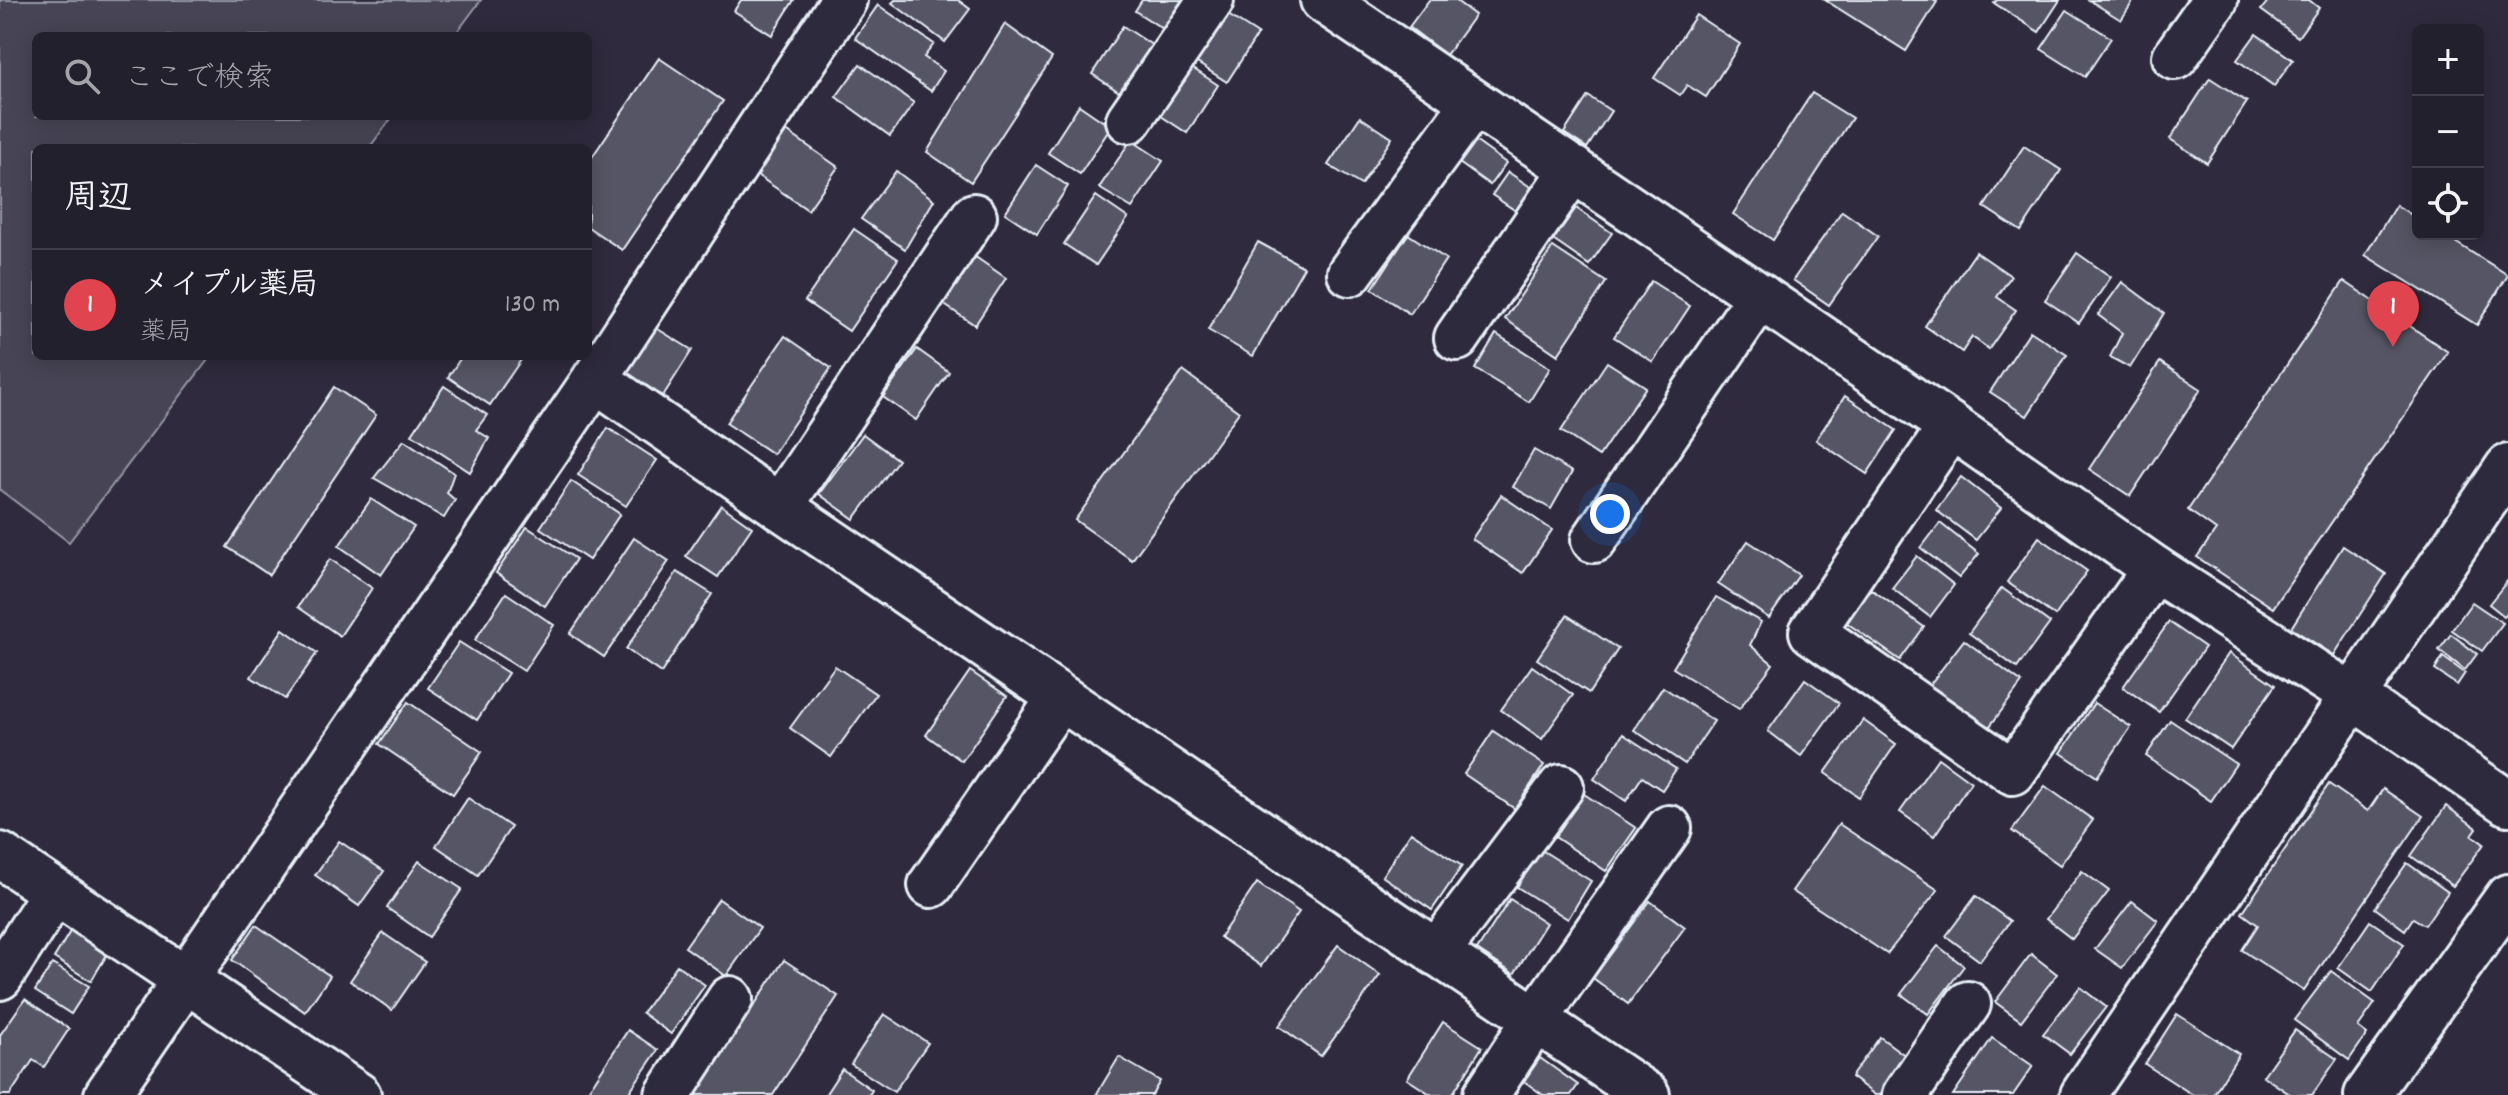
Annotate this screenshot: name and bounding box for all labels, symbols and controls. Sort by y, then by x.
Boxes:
map controls [2412,24,2484,240]
button: + [2412,24,2484,96]
search box [32,32,592,120]
icon: search [60,54,104,98]
text: ここで検索 [124,59,274,102]
button: − [2412,96,2484,168]
button: locate [2412,168,2484,240]
text: 周辺 [64,176,132,225]
text: メイプル薬局 [140,266,318,309]
pin: 1 [2367,281,2419,347]
text: 1 [87,287,93,324]
text: 130 m [505,287,560,324]
text: 薬局 [140,315,192,352]
your location [1590,494,1630,534]

